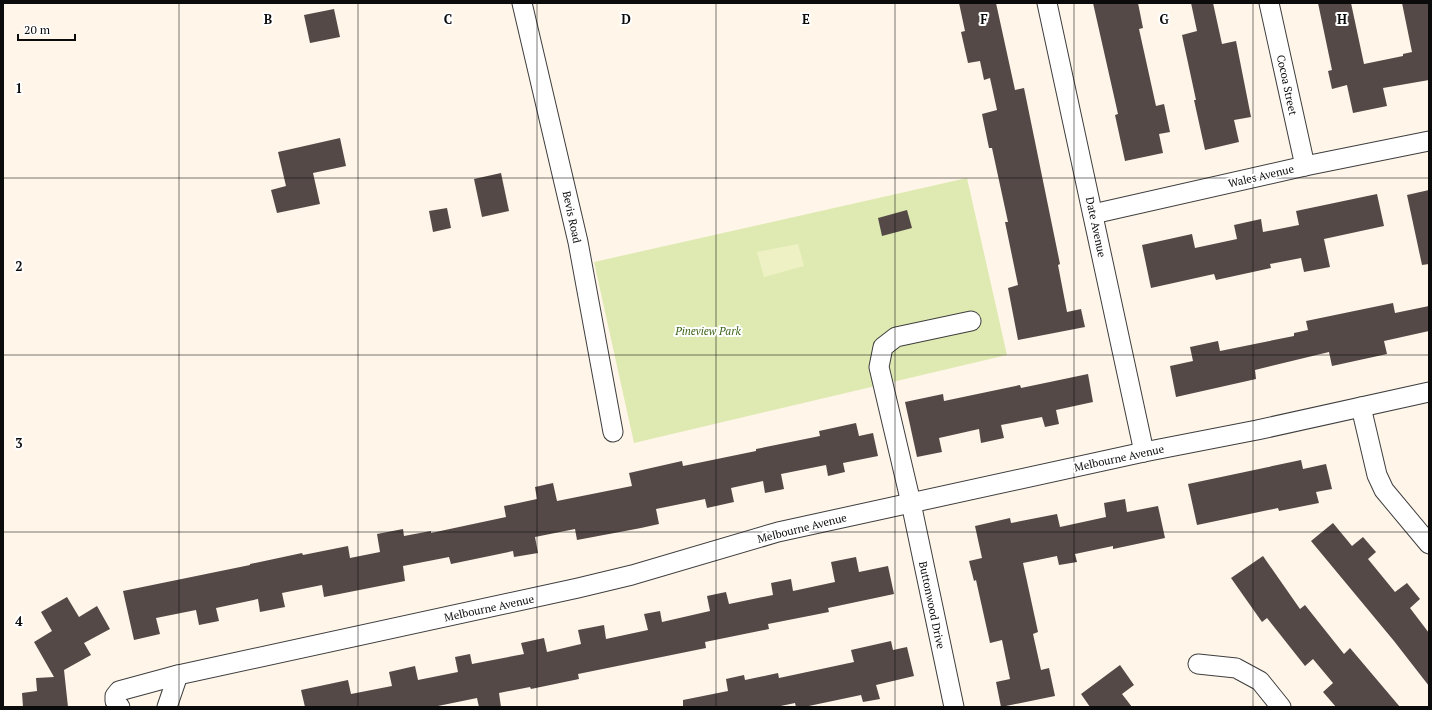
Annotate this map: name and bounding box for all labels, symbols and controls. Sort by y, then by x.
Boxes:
text: B [264,10,272,28]
text: C [444,10,452,28]
text: D [621,10,631,28]
text: E [802,10,810,28]
text: F [980,10,988,28]
text: G [1159,10,1169,28]
text: H [1337,10,1347,28]
scale bar [18,16,75,42]
text: 20 m [24,22,51,37]
street label: Cocoa Street [1274,53,1300,117]
text: 1 [15,79,23,97]
street label: Wales Avenue [1227,162,1296,190]
street label: Bevis Road [560,190,584,244]
street label: Date Avenue [1083,195,1109,259]
text: 2 [15,257,23,275]
park label: Pineview Park [674,324,741,338]
text: 3 [15,434,23,452]
street label: Melbourne Avenue [1073,442,1166,474]
street label: Melbourne Avenue [756,510,849,546]
street label: Buttonwood Drive [916,560,948,650]
street label: Melbourne Avenue [443,592,536,624]
text: 4 [15,612,23,630]

